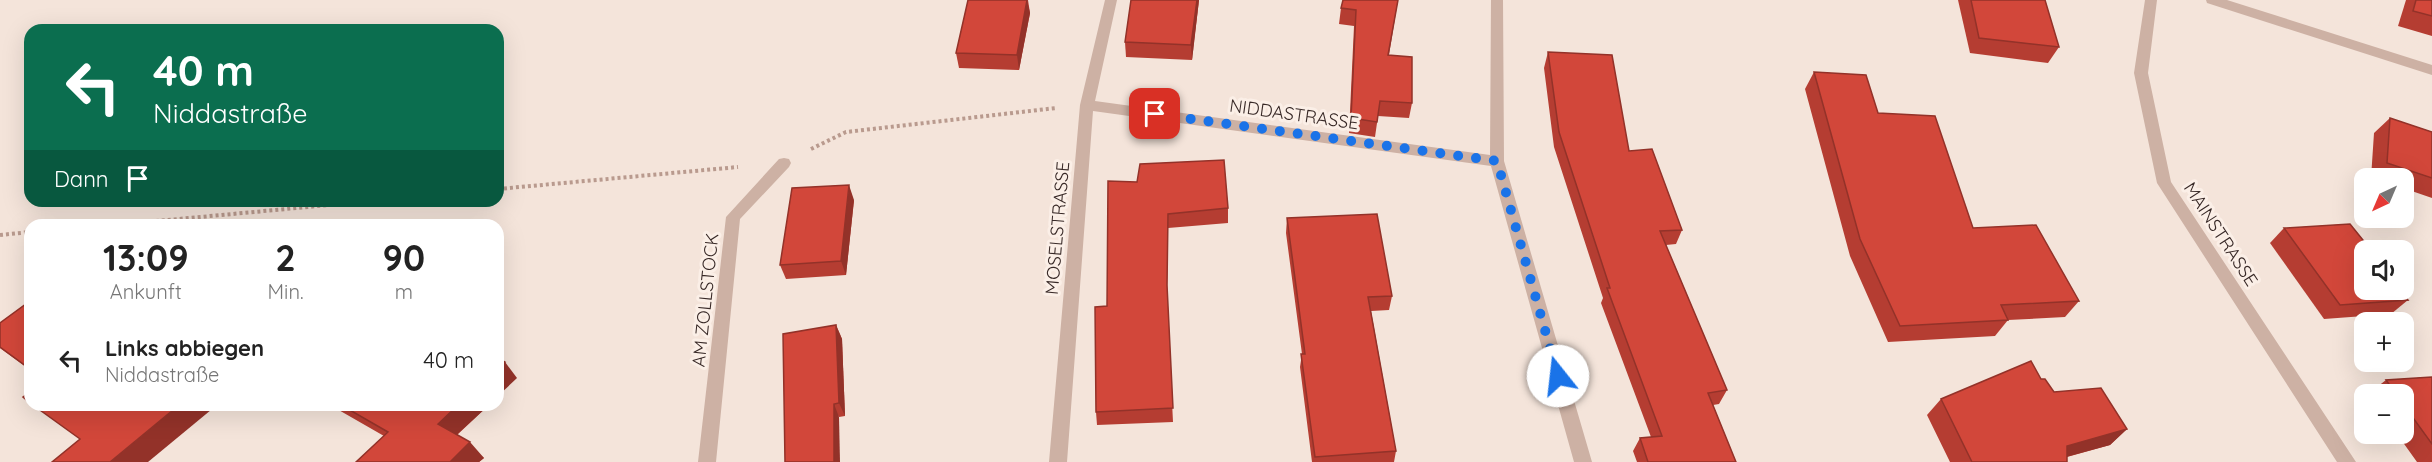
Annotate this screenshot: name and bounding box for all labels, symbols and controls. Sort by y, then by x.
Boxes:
text: 40 m [153,44,254,97]
icon: left [54,48,132,126]
pin [1129,88,1180,139]
street label: NIDDASTRASSE [1228,94,1360,134]
text: Niddastraße [153,96,307,130]
icon: arrive [1138,97,1171,130]
street label: MOSELSTRASSE [1040,160,1074,296]
icon: arrive [121,162,154,195]
text: Dann [54,165,109,193]
north arrow [2354,168,2414,228]
map controls [2354,168,2414,444]
street label: MAINSTRASSE [2179,178,2263,290]
street label: AM ZOLLSTOCK [687,232,723,368]
text: 13:09 [103,235,189,280]
text: 2 [275,235,296,280]
text: 90 [382,235,425,280]
button: sound [2354,240,2414,300]
text: Ankunft [110,279,182,304]
text: Min. [268,279,304,304]
text: m [395,279,413,304]
button: + [2354,312,2414,372]
text: Links abbiegen [105,334,264,362]
icon: left [54,344,87,377]
position arrow [1526,344,1590,408]
text: 40 m [423,346,474,374]
text: Niddastraße [105,362,219,387]
button: − [2354,384,2414,444]

